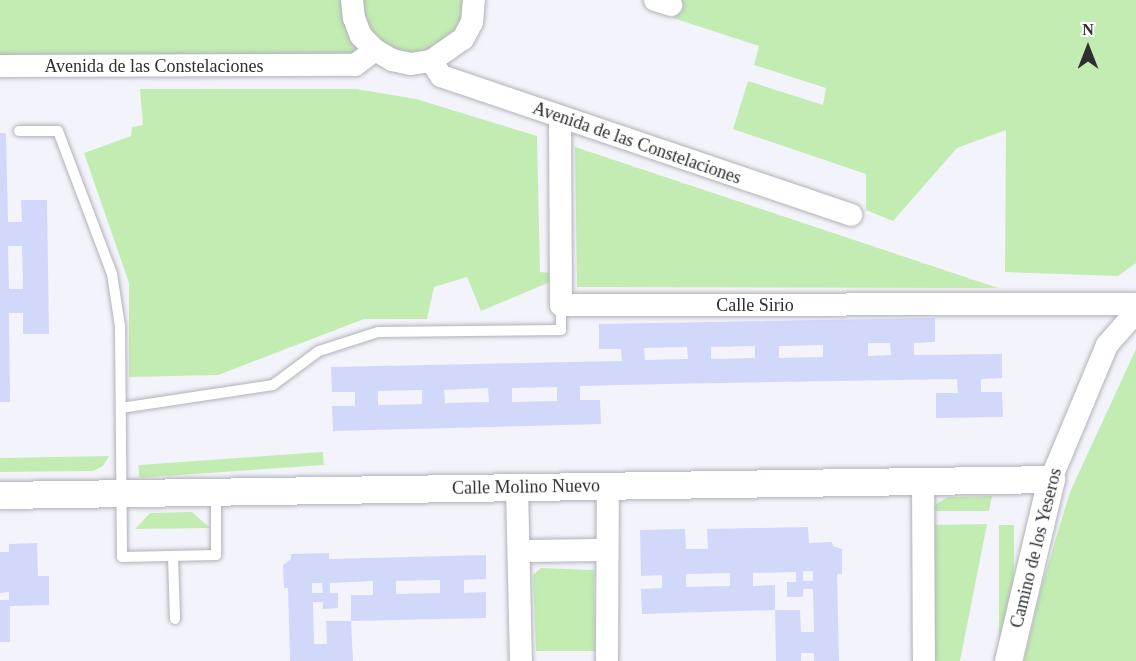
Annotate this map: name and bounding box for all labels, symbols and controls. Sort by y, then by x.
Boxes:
north arrow [1058,18,1118,78]
text: N [1082,21,1094,38]
street label: Avenida de las Constelaciones [44,55,264,77]
street label: Avenida de las Constelaciones [530,97,744,189]
street label: Calle Sirio [716,294,794,316]
street label: Camino de los Yeseros [1006,465,1066,631]
street label: Calle Molino Nuevo [452,475,600,499]

